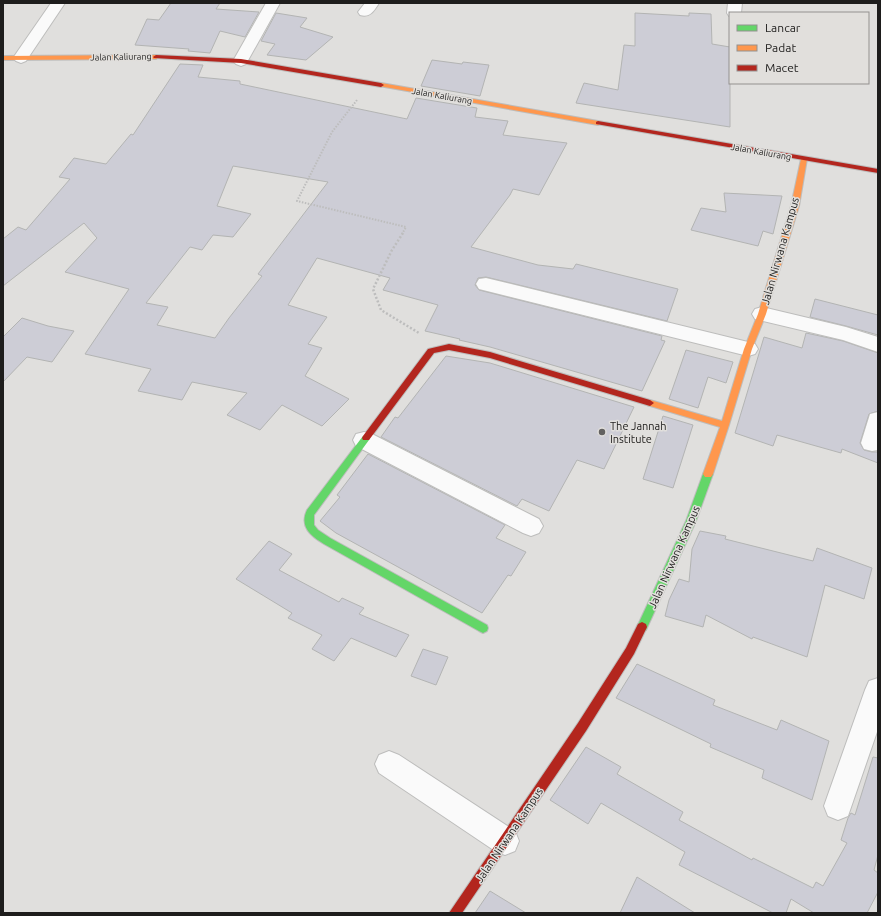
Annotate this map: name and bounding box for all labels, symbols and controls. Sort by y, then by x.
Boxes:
legend [729,12,869,84]
text: Lancar [765,21,801,34]
text: Padat [765,41,796,54]
street label: Jalan Kaliurang [90,51,152,63]
text: Macet [765,61,799,74]
street label: Jalan Kaliurang [411,86,473,106]
street label: Jalan Kaliurang [730,142,792,162]
street label: Jalan Nirwana Kampus [759,196,801,306]
place label: The Jannah Institute [610,420,667,445]
marker: The Jannah Institute [597,427,607,437]
street label: Jalan Nirwana Kampus [646,504,702,610]
street label: Jalan Nirwana Kampus [473,785,545,884]

